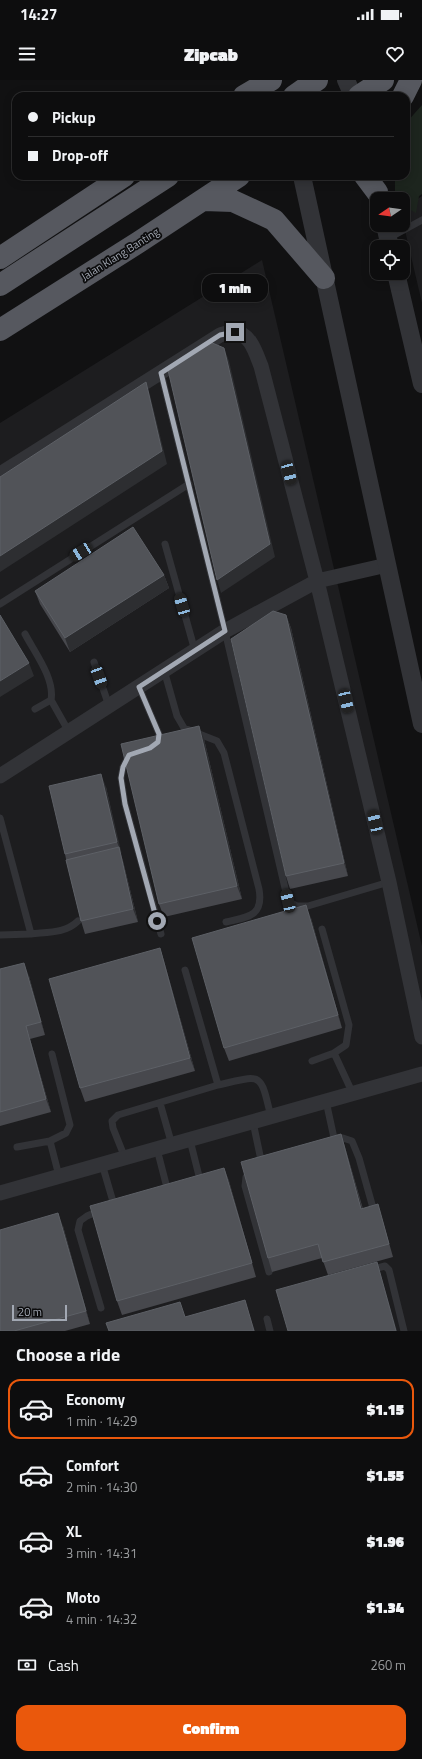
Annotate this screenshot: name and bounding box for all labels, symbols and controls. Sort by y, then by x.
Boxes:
text: 14:27 [20,3,57,26]
text: Zipcab [184,41,238,68]
icon: menu [16,43,38,65]
icon: heart [384,43,406,65]
text: Pickup [52,106,96,129]
text: Drop-off [52,144,108,167]
north arrow [370,192,410,232]
map controls [370,192,410,280]
street label: Jalan Klang Banting [78,223,162,284]
button: locate [370,240,410,280]
callout: 1 min [202,274,268,302]
text: 1 min [219,278,251,298]
route end [226,323,244,341]
car [280,460,298,486]
car [68,541,94,563]
car [173,592,191,618]
car [89,664,109,690]
car [337,688,355,714]
car [366,809,384,835]
car [279,888,297,914]
route start [148,912,166,930]
scale bar [12,1303,67,1322]
text: 20 m [18,1304,42,1320]
text: Choose a ride [16,1341,120,1368]
text: Economy [66,1388,125,1411]
icon: car [18,1391,54,1427]
text: $1.15 [367,1398,404,1421]
text: 1 min · 14:29 [66,1411,137,1431]
text: Comfort [66,1454,119,1477]
icon: car [18,1457,54,1493]
text: $1.55 [367,1464,404,1487]
text: 2 min · 14:30 [66,1477,137,1497]
text: XL [66,1520,82,1543]
icon: car [18,1523,54,1559]
text: $1.96 [367,1530,404,1553]
text: 3 min · 14:31 [66,1543,137,1563]
text: Moto [66,1586,100,1609]
icon: car [18,1589,54,1625]
text: $1.34 [367,1596,404,1619]
text: 4 min · 14:32 [66,1609,137,1629]
icon: cash [16,1654,38,1676]
text: Cash [48,1654,79,1677]
text: 260 m [370,1655,406,1675]
button: Confirm [16,1705,406,1751]

